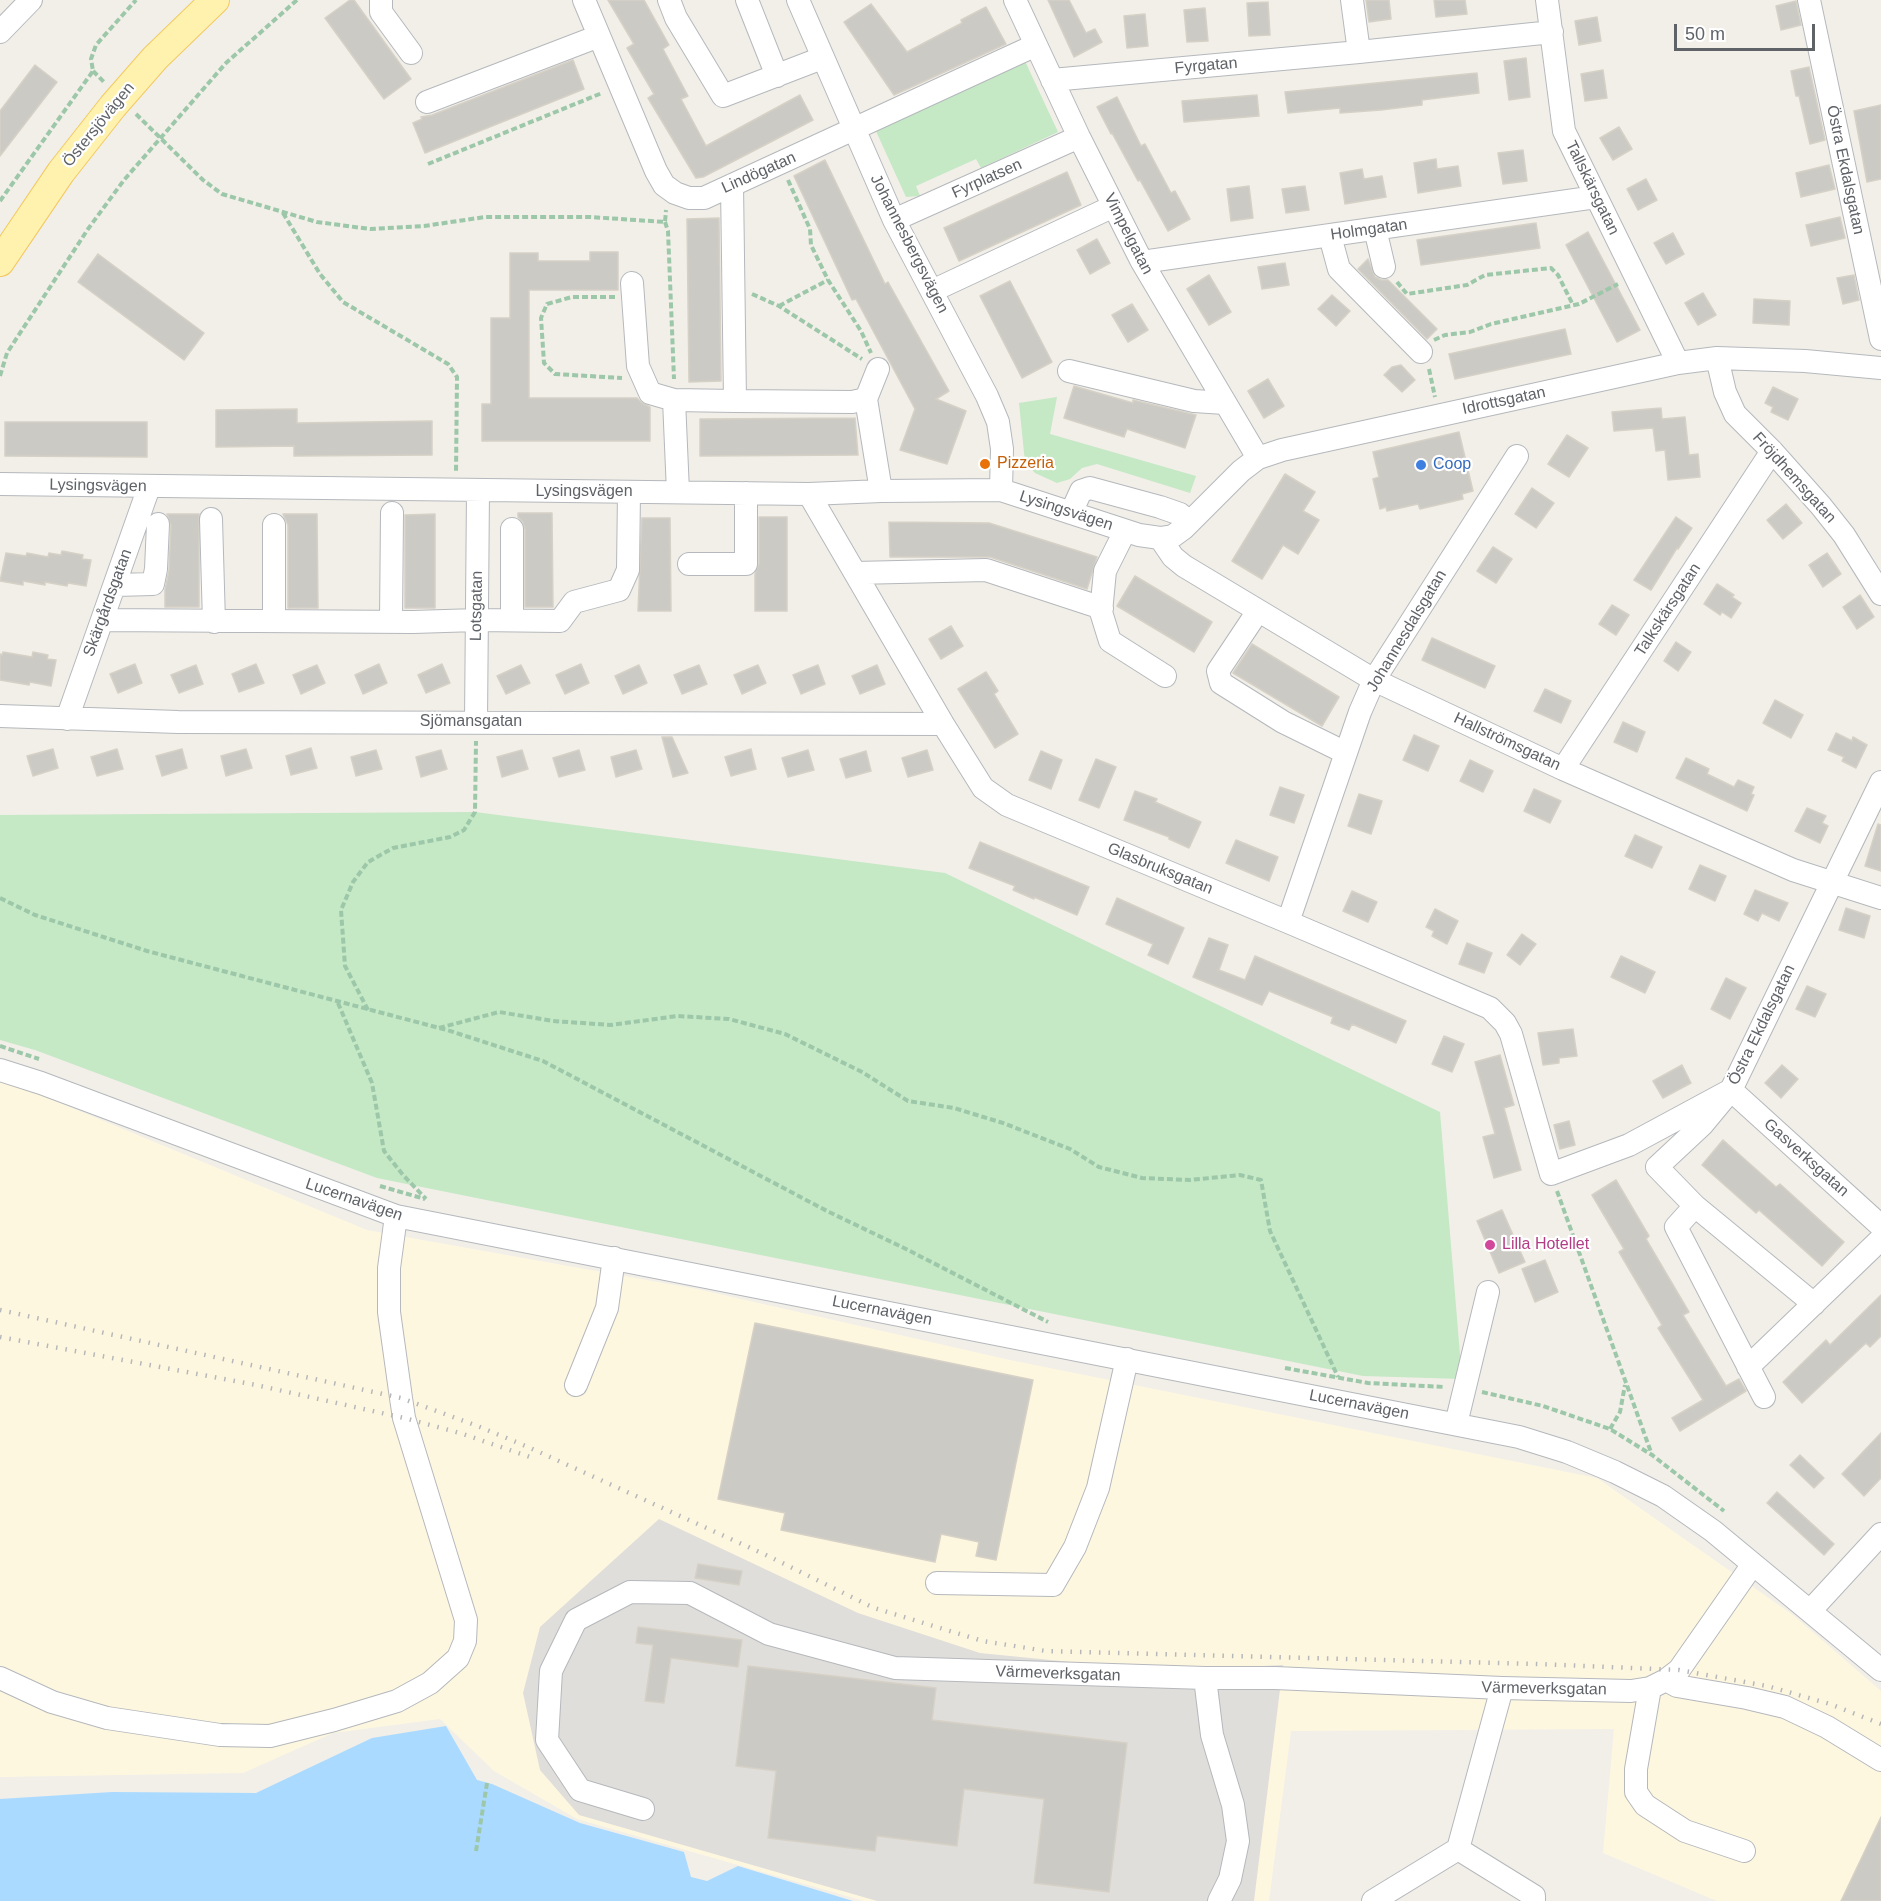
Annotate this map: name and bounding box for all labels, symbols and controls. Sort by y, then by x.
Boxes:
scale bar [1677,12,1818,50]
text: 50 m [1685,24,1725,44]
street label: Fyrgatan [1174,54,1238,78]
street label: Östersjövägen [59,79,139,171]
street label: Östra Ekdalsgatan [1822,104,1868,236]
street label: Tallskärsgatan [1561,138,1623,238]
street label: Lindögatan [719,148,799,198]
street label: Fyrplatsen [949,155,1025,203]
street label: Johannesbergsvägen [866,171,952,317]
street label: Vimpelgatan [1099,190,1157,278]
street label: Holmgatan [1329,215,1409,245]
street label: Idrottsgatan [1461,383,1547,419]
street label: Fröjdhemsgatan [1748,429,1840,527]
place label: Pizzeria [997,454,1054,474]
place label: Coop [1433,455,1471,475]
marker: Pizzeria [978,457,992,471]
marker: Coop [1414,458,1428,472]
street label: Lysingsvägen [49,476,147,496]
street label: Lysingsvägen [535,482,633,502]
street label: Lysingsvägen [1017,487,1115,535]
street label: Skärgårdsgatan [80,547,136,659]
street label: Talkskärsgatan [1631,560,1705,660]
street label: Johannesdalsgatan [1363,567,1451,695]
street label: Lotsgatan [467,571,487,641]
street label: Hallströmsgatan [1451,709,1563,775]
street label: Sjömansgatan [420,712,522,732]
street label: Glasbruksgatan [1104,839,1216,899]
street label: Östra Ekdalsgatan [1725,962,1799,1088]
street label: Gasverksgatan [1760,1115,1852,1201]
street label: Lucernavägen [303,1174,405,1226]
place label: Lilla Hotellet [1502,1235,1589,1255]
marker: Lilla Hotellet [1483,1238,1497,1252]
street label: Lucernavägen [830,1292,934,1330]
street label: Lucernavägen [1307,1386,1411,1424]
street label: Värmeverksgatan [995,1662,1121,1686]
street label: Värmeverksgatan [1481,1678,1607,1700]

